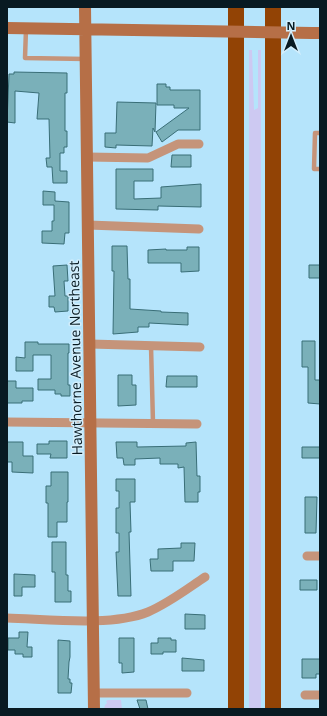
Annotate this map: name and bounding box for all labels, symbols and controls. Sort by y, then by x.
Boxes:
north arrow [271,16,311,56]
text: N [287,18,295,33]
street label: Hawthorne Avenue Northeast [64,260,86,456]

